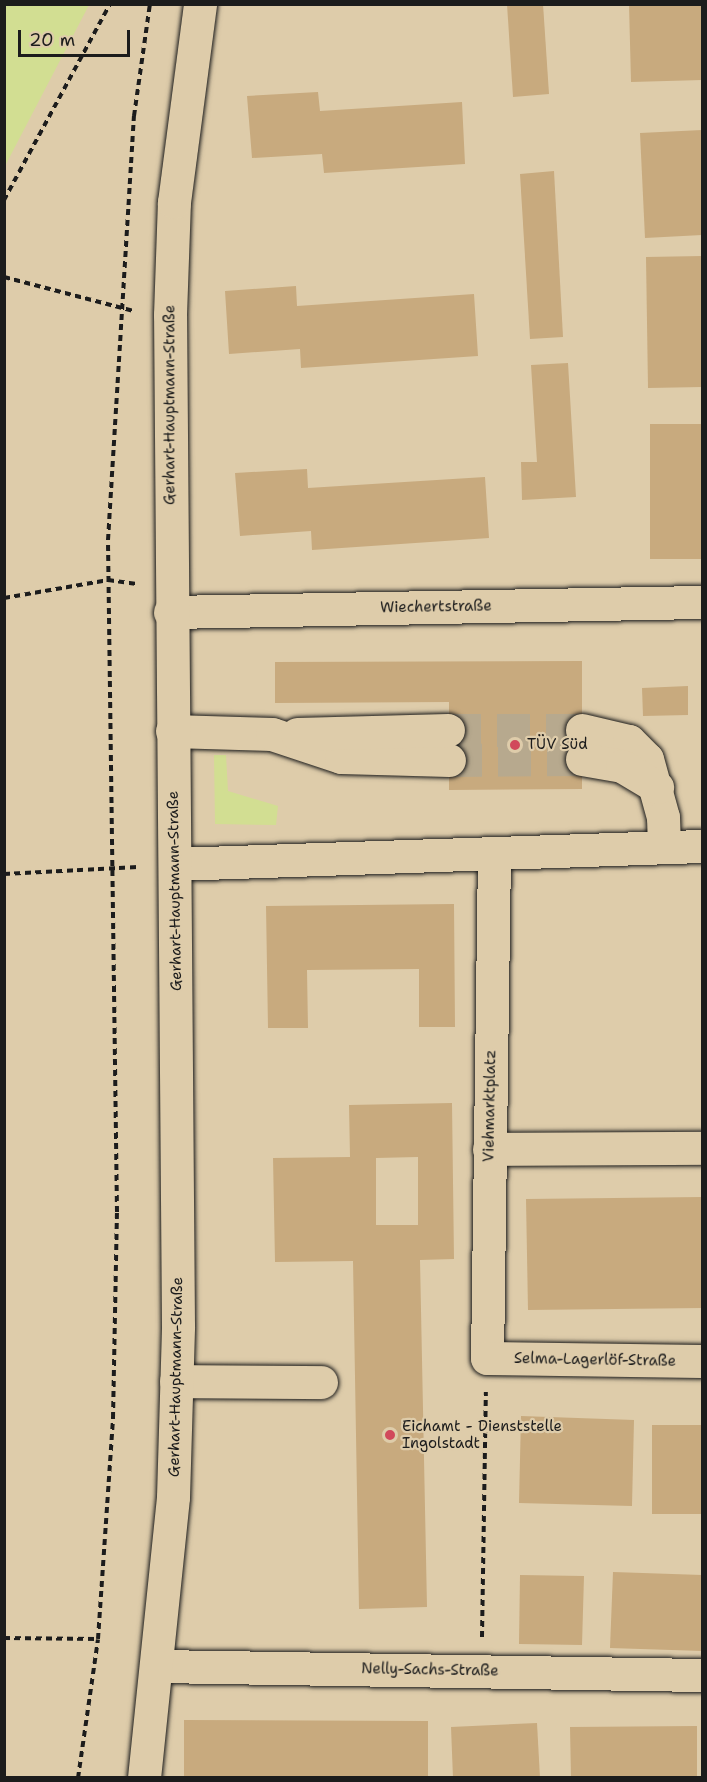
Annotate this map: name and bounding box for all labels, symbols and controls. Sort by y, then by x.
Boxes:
scale bar [21,18,134,56]
text: 20 m [29,28,75,52]
street label: Gerhart-Hauptmann-Straße [161,305,179,505]
street label: Wiechertstraße [380,597,492,617]
place label: TÜV Süd [527,736,588,754]
marker: TÜV Süd [508,738,522,752]
street label: Gerhart-Hauptmann-Straße [164,791,186,991]
street label: Viehmarktplatz [480,1050,500,1162]
street label: Gerhart-Hauptmann-Straße [165,1277,187,1477]
street label: Selma-Lagerlöf-Straße [514,1350,676,1370]
place label: Eichamt - Dienststelle Ingolstadt [402,1417,562,1452]
marker: Eichamt - Dienststelle Ingolstadt [383,1428,397,1442]
street label: Nelly-Sachs-Straße [361,1660,499,1680]

